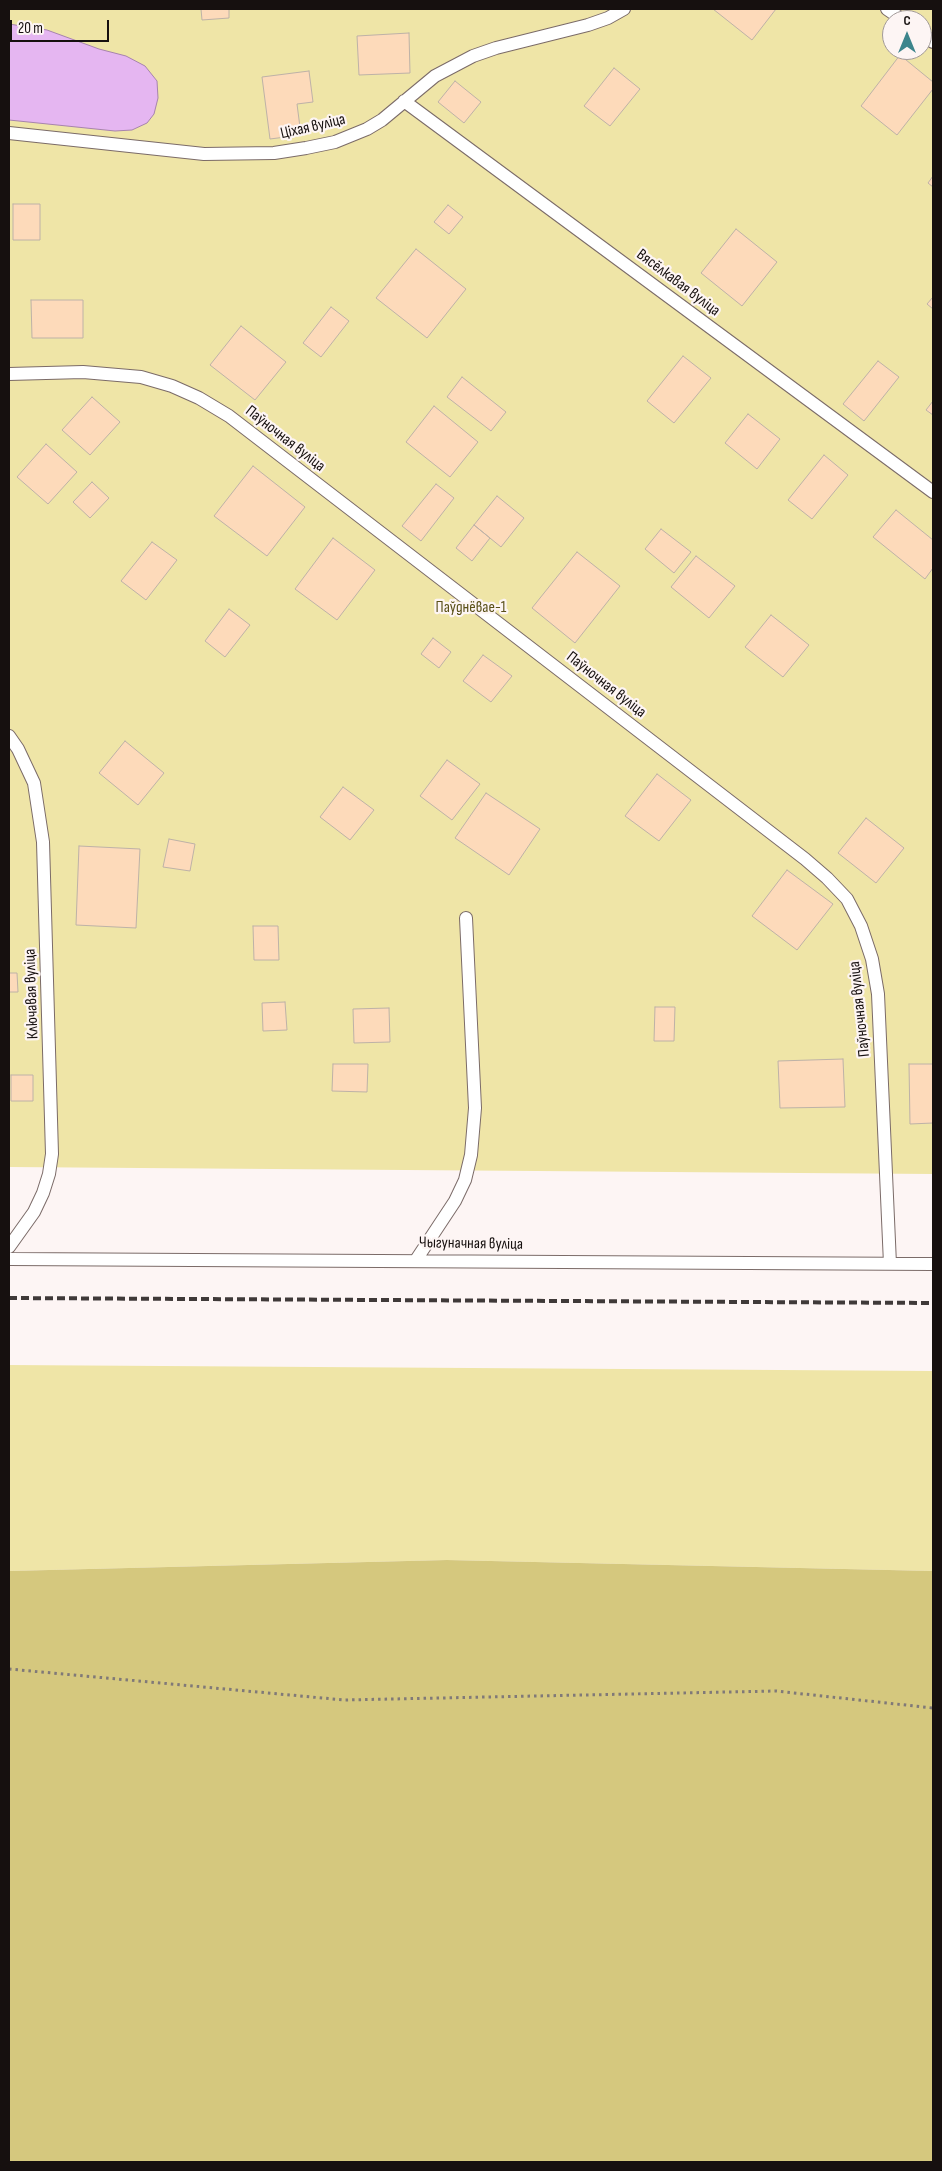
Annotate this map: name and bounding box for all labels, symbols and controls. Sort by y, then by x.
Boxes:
scale bar [12,10,111,42]
north arrow [882,10,932,60]
text: С [903,12,911,29]
text: 20 m [18,19,43,38]
street label: Ціхая вуліца [279,110,347,144]
street label: Вясёлкавая вуліца [632,245,724,321]
street label: Паўночная вуліца [241,402,329,476]
park label: Паўднёвае-1 [436,598,506,618]
street label: Паўночная вуліца [562,648,650,722]
street label: Ключавая вуліца [21,948,43,1040]
street label: Паўночная вуліца [845,960,875,1058]
street label: Чыгуначная вуліца [419,1233,523,1255]

